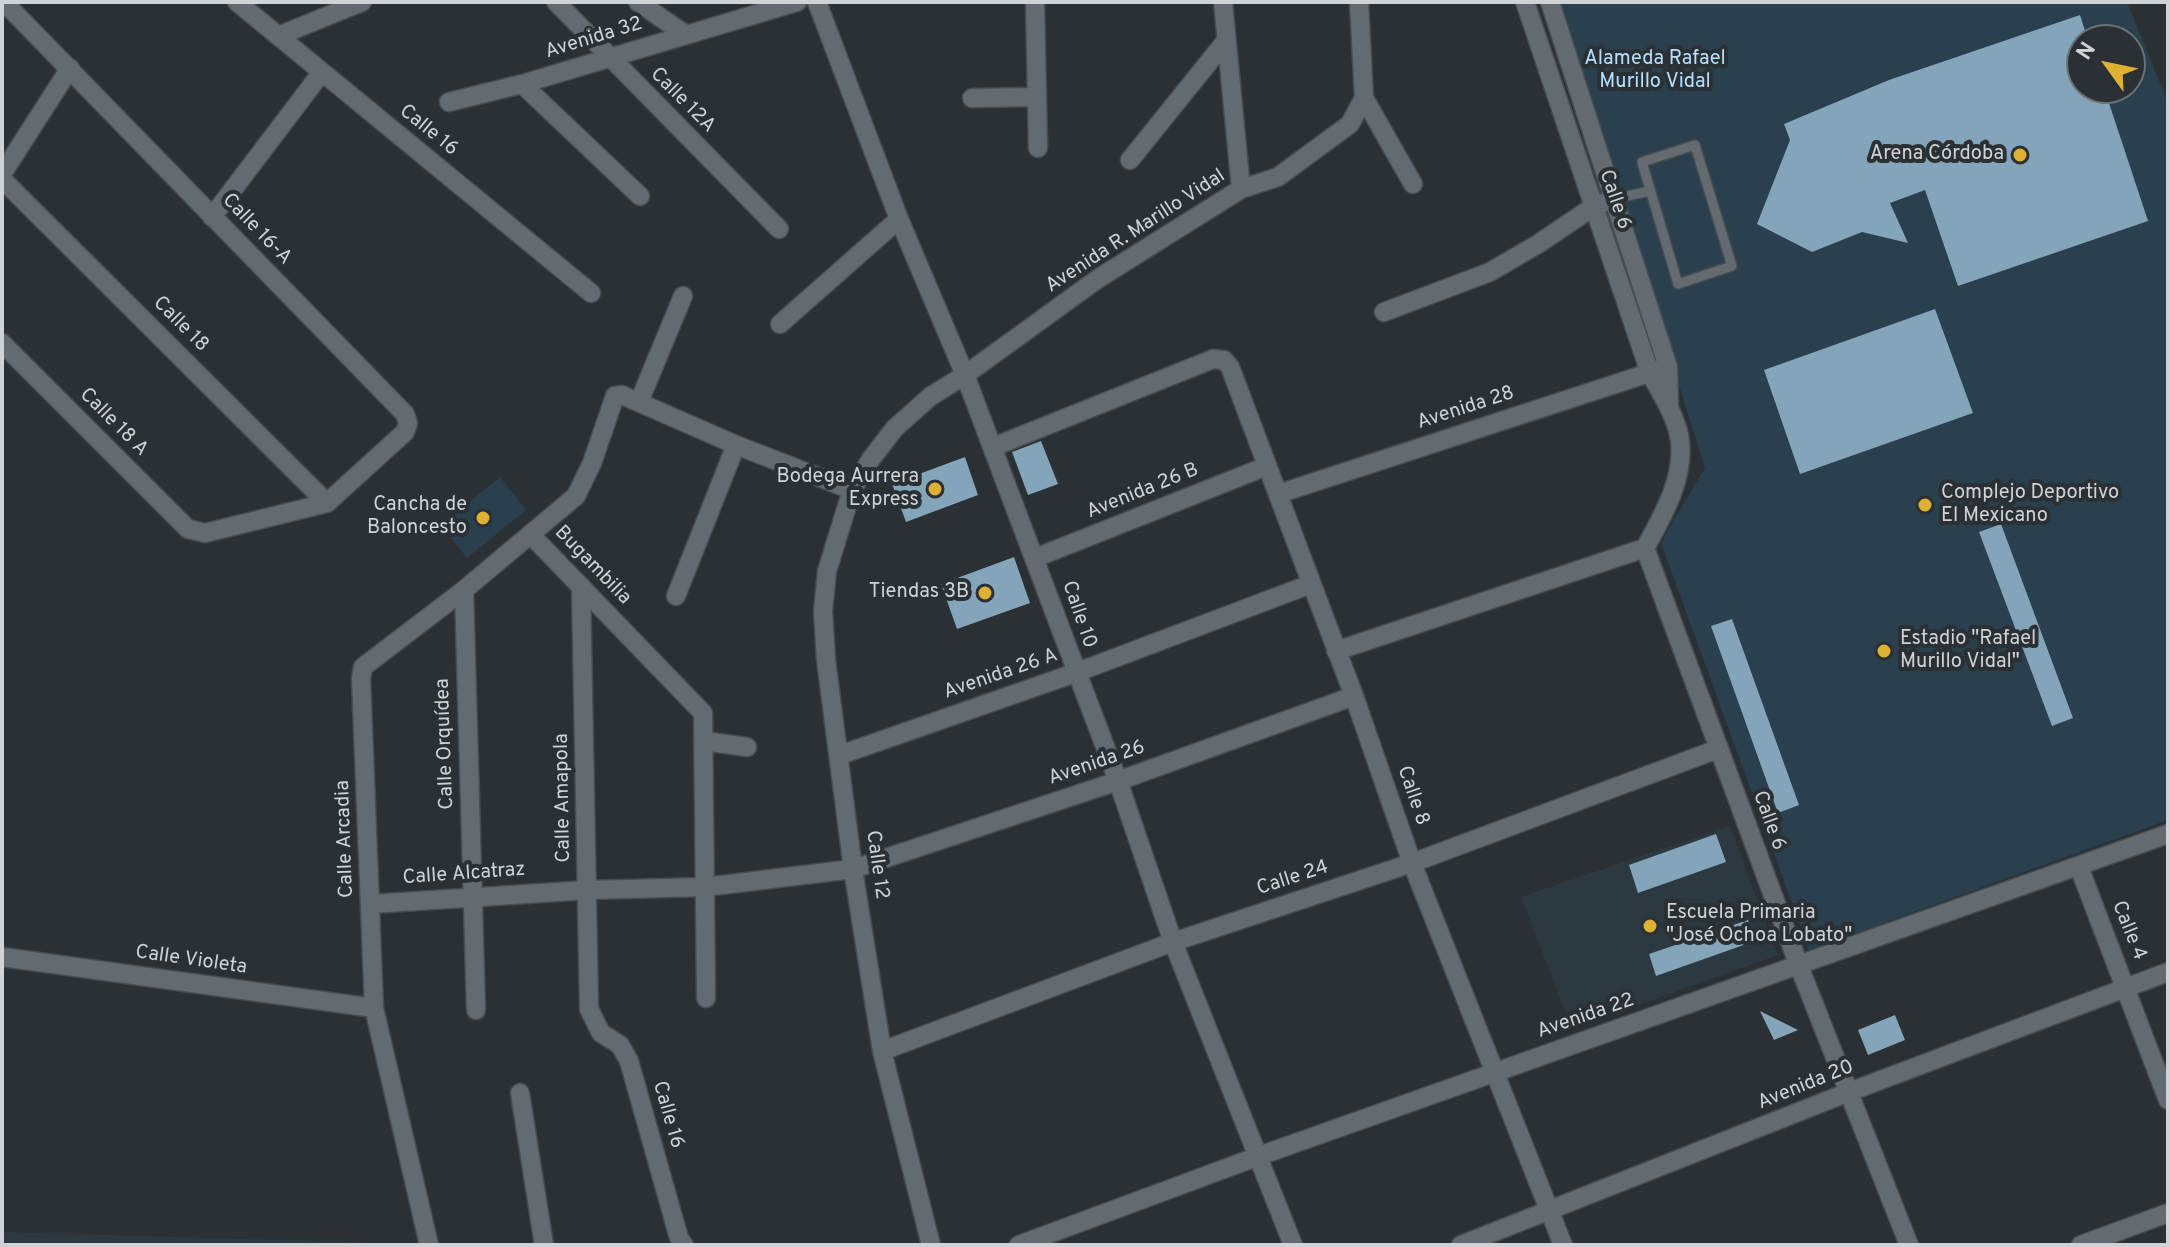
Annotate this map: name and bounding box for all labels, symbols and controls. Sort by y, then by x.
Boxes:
street label: Avenida 32 [543,13,645,65]
north arrow [2066,24,2146,104]
text: N [2072,38,2103,66]
park label: Alameda Rafael Murillo Vidal [1584,48,1726,95]
street label: Calle 12A [644,63,720,139]
street label: Calle 16 [394,100,462,162]
place label: Arena Córdoba [1870,143,2004,167]
marker: Arena Córdoba [2011,146,2029,164]
street label: Avenida R. Marillo Vidal [1042,165,1230,299]
street label: Calle 6 [1593,167,1635,233]
street label: Calle 16-A [216,189,296,271]
street label: Calle 18 [147,292,213,358]
street label: Avenida 28 [1414,382,1518,436]
street label: Calle 18 A [74,384,152,462]
street label: Avenida 26 B [1084,459,1202,525]
place label: Bodega Aurrera Express [777,466,919,513]
marker: Bodega Aurrera Express [926,480,944,498]
place label: Complejo Deportivo El Mexicano [1941,482,2119,529]
place label: Cancha de Baloncesto [367,494,467,541]
marker: Complejo Deportivo El Mexicano [1916,496,1934,514]
marker: Cancha de Baloncesto [474,509,492,527]
street label: Bugambilia [548,521,636,611]
street label: Calle 10 [1055,578,1101,652]
place label: Tiendas 3B [869,581,969,605]
marker: Tiendas 3B [976,584,994,602]
place label: Estadio "Rafael Murillo Vidal" [1900,628,2036,675]
marker: Estadio "Rafael Murillo Vidal" [1875,642,1893,660]
street label: Avenida 26 A [941,644,1061,706]
street label: Calle Orquídea [432,678,460,810]
street label: Calle Amapola [551,733,577,863]
street label: Avenida 26 [1046,736,1148,792]
street label: Calle 8 [1391,763,1433,829]
street label: Calle Arcadia [332,780,360,898]
street label: Calle 6 [1746,788,1790,854]
street label: Calle 12 [859,829,893,901]
street label: Calle 24 [1254,856,1332,902]
street label: Calle Alcatraz [402,859,526,891]
street label: Calle 4 [2105,898,2151,964]
place label: Escuela Primaria "José Ochoa Lobato" [1666,902,1852,949]
marker: Escuela Primaria "José Ochoa Lobato" [1641,917,1659,935]
street label: Calle Violeta [134,941,248,981]
street label: Avenida 22 [1534,989,1638,1045]
street label: Avenida 20 [1754,1056,1858,1116]
street label: Calle 16 [646,1079,688,1151]

